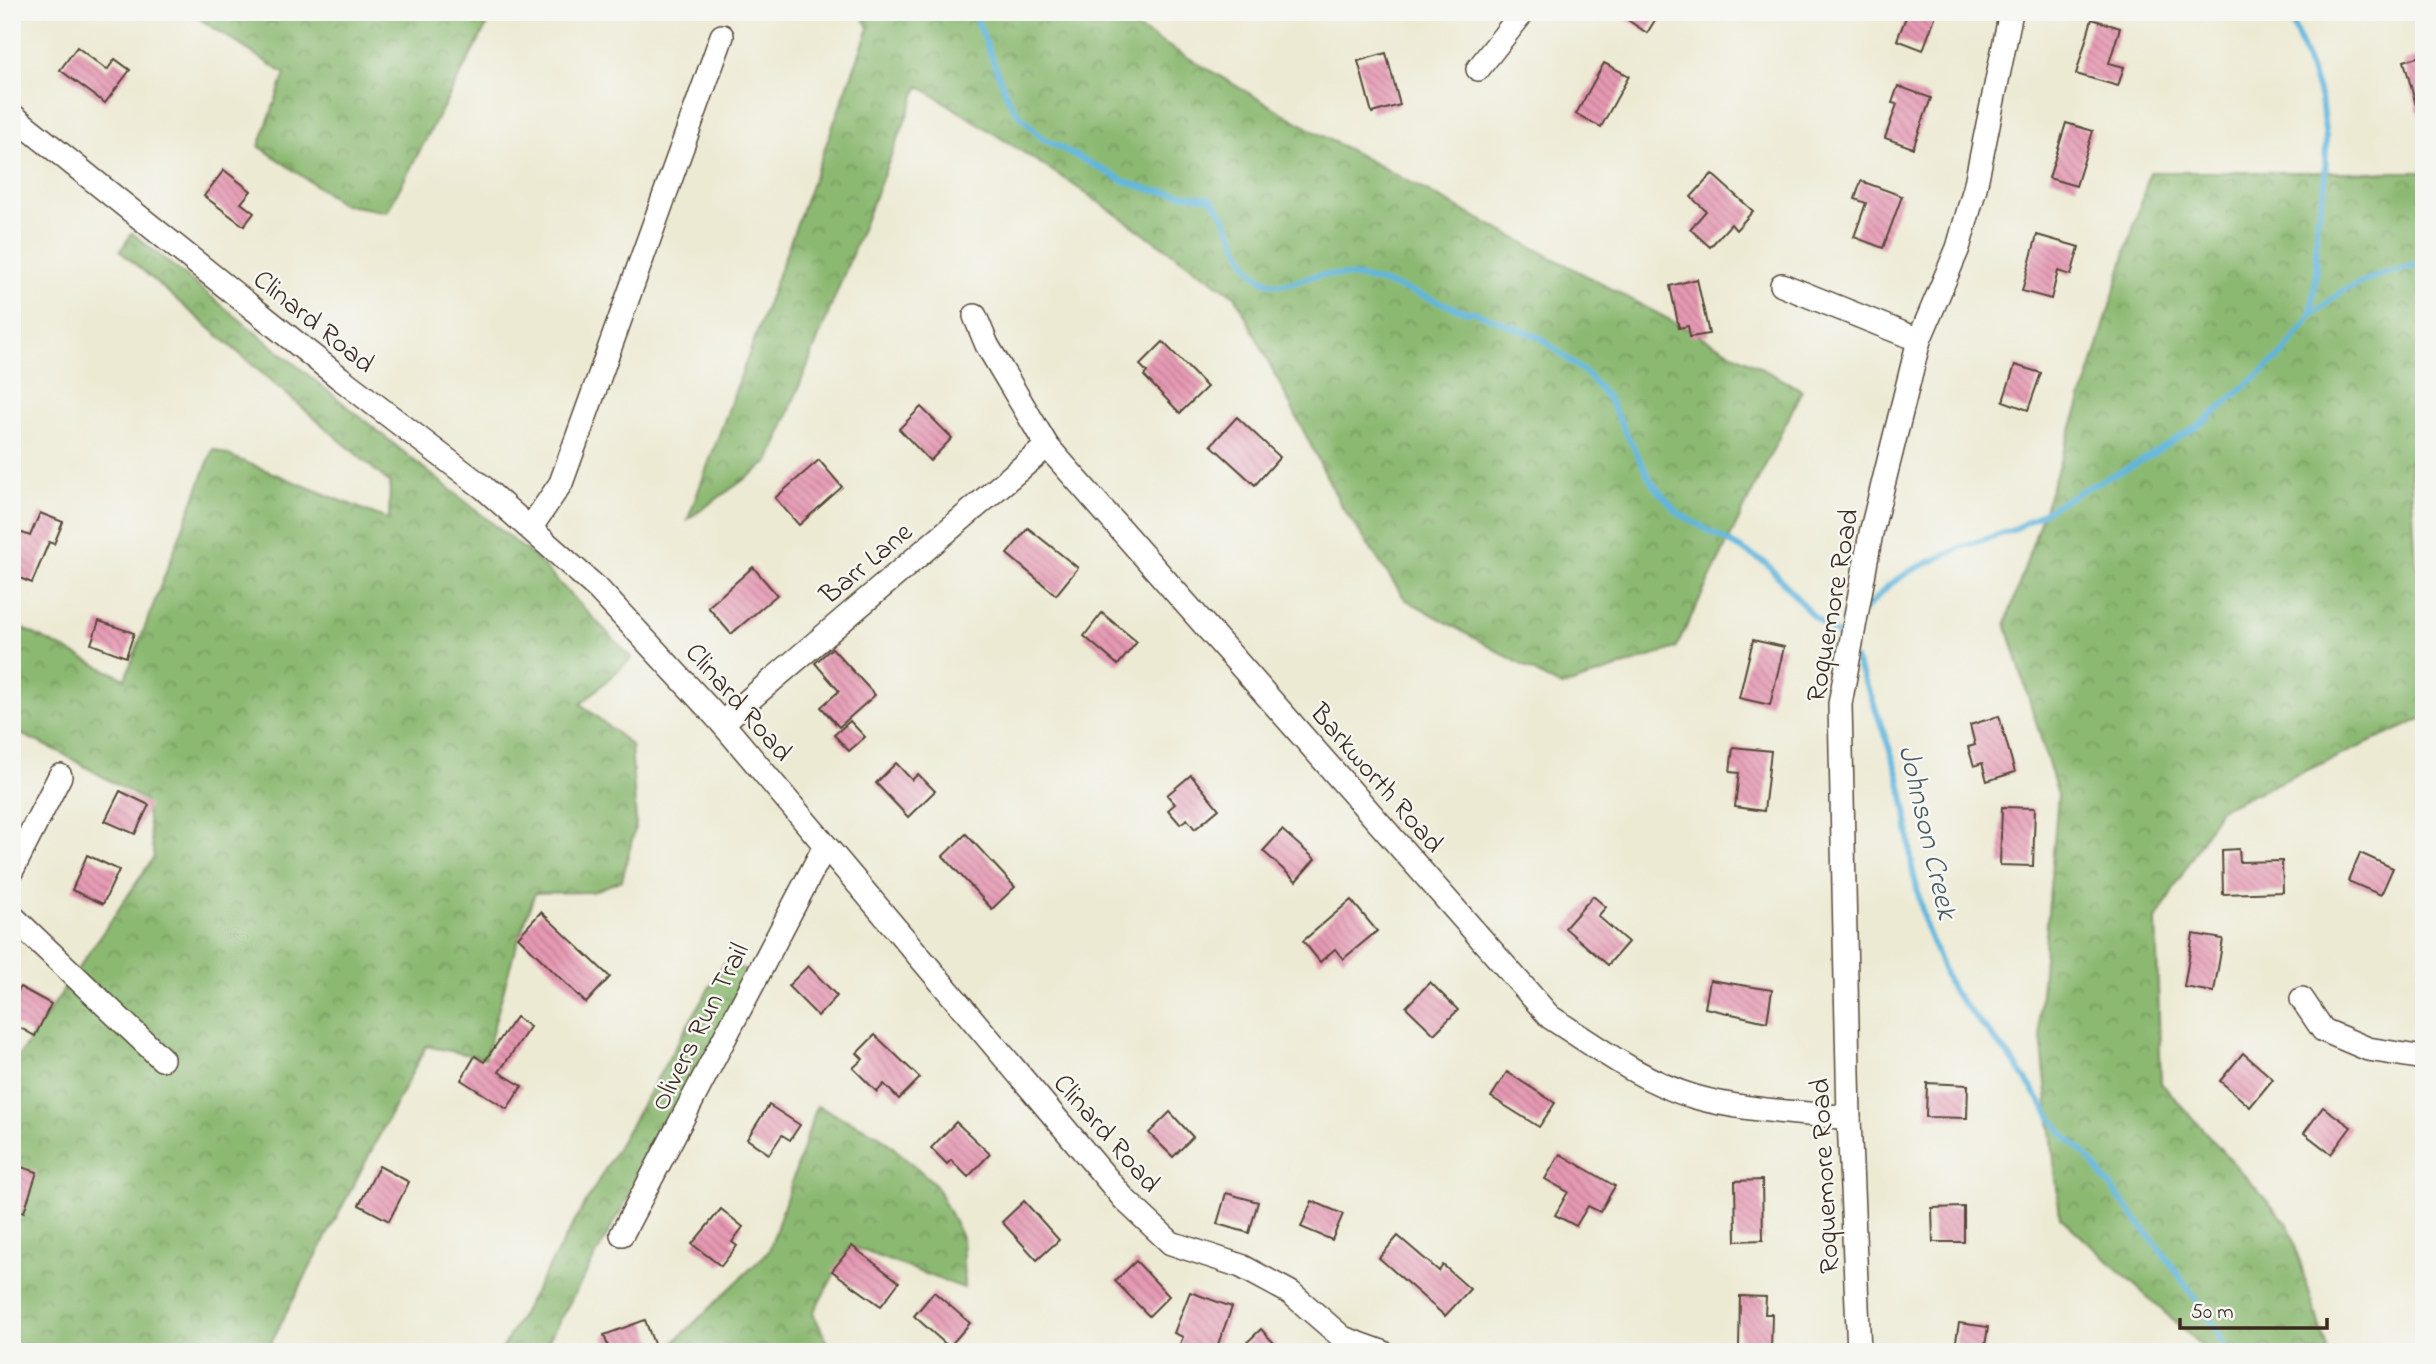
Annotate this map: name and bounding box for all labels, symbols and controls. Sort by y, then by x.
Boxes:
street label: Clinard Road [243,261,383,385]
street label: Roquemore Road [1797,505,1872,705]
street label: Barr Lane [811,513,923,616]
street label: Clinard Road [674,635,801,772]
street label: Barkworth Road [1298,695,1452,863]
water label: Johnson Creek [1885,741,1968,926]
street label: Olivers Run Trail [641,936,761,1119]
street label: Clinard Road [1042,1066,1169,1203]
street label: Roquemore Road [1801,1077,1852,1275]
scale bar [2180,1287,2328,1331]
text: 50 m [2191,1298,2234,1328]

